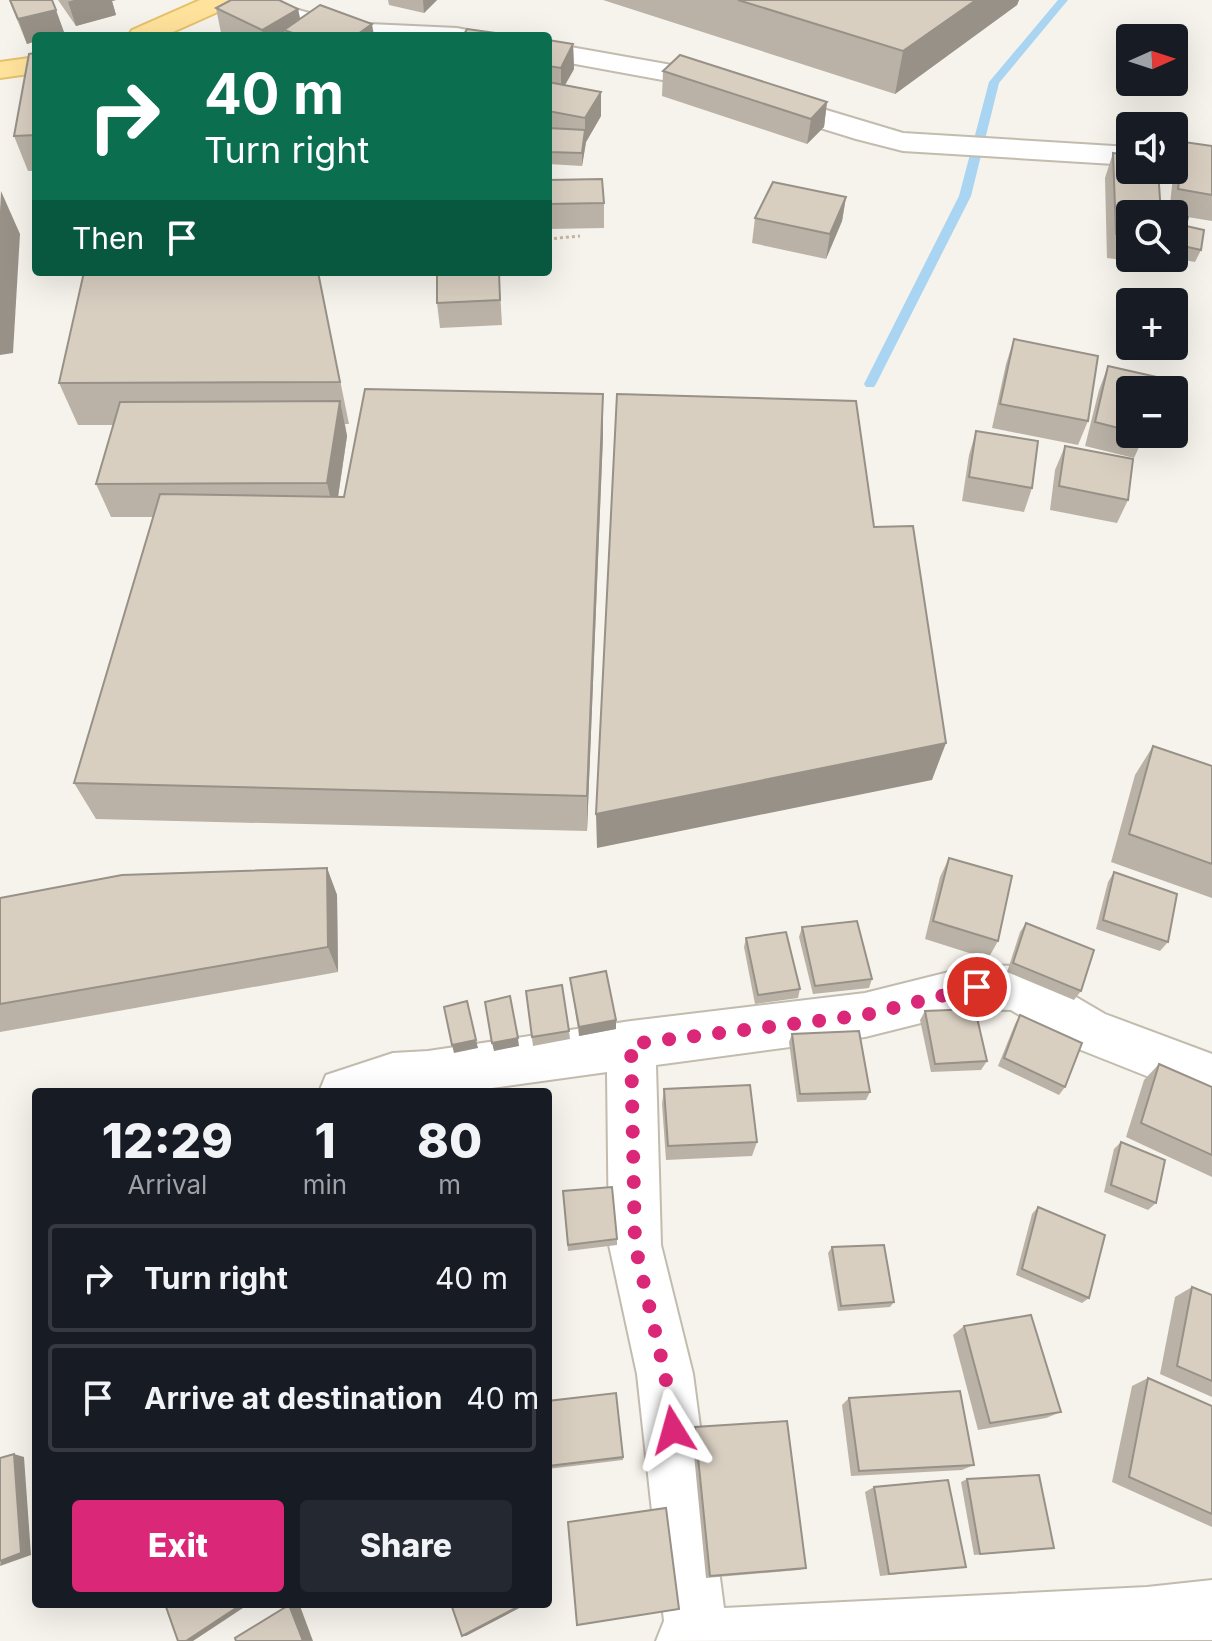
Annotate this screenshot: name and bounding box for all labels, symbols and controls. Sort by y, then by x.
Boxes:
north arrow [1116,24,1188,96]
map controls [1116,24,1188,448]
text: 40 m [204,60,344,128]
icon: right [72,64,176,168]
button: sound [1116,112,1188,184]
text: Turn right [204,128,369,172]
button: search [1116,200,1188,272]
icon: arrive [160,216,204,260]
text: Then [72,220,144,256]
button: + [1116,288,1188,360]
button: − [1116,376,1188,448]
pin [943,953,1011,1021]
icon: arrive [955,965,999,1009]
text: 12:29 [102,1111,233,1170]
text: 1 [314,1111,336,1170]
text: 80 [417,1111,482,1170]
text: Arrival [127,1169,207,1200]
text: min [303,1169,347,1200]
text: m [438,1169,461,1200]
icon: right [76,1256,120,1300]
text: Turn right [144,1260,288,1296]
text: 40 m [435,1260,508,1296]
icon: arrive [76,1376,120,1420]
text: Arrive at destination [144,1380,442,1416]
text: 40 m [466,1380,539,1416]
position arrow [631,1388,715,1472]
button: Exit [72,1500,284,1592]
button: Share [300,1500,512,1592]

